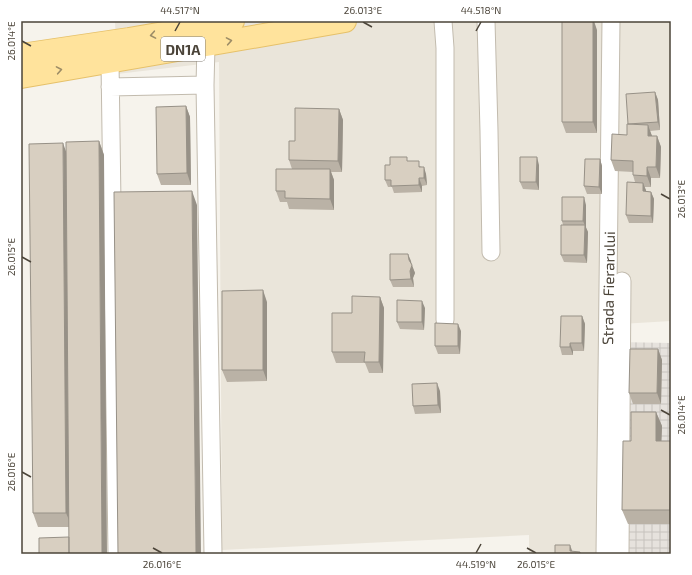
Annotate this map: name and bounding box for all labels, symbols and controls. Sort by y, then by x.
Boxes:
text: 44.517°N [160,4,200,16]
text: 26.013°E [344,4,383,16]
text: 44.518°N [461,4,501,16]
text: 26.014°E [5,21,17,61]
one-way arrow [150,30,156,39]
road number: DN1A [161,37,205,61]
one-way arrow [226,37,232,46]
one-way arrow [56,66,63,75]
text: 26.013°E [675,179,687,218]
street label: Strada Fierarului [598,231,618,345]
text: 26.015°E [5,237,17,276]
text: 26.014°E [675,395,687,435]
text: 26.016°E [5,452,17,491]
text: 26.016°E [143,558,182,570]
text: 44.519°N [456,558,496,570]
text: 26.015°E [517,558,556,570]

